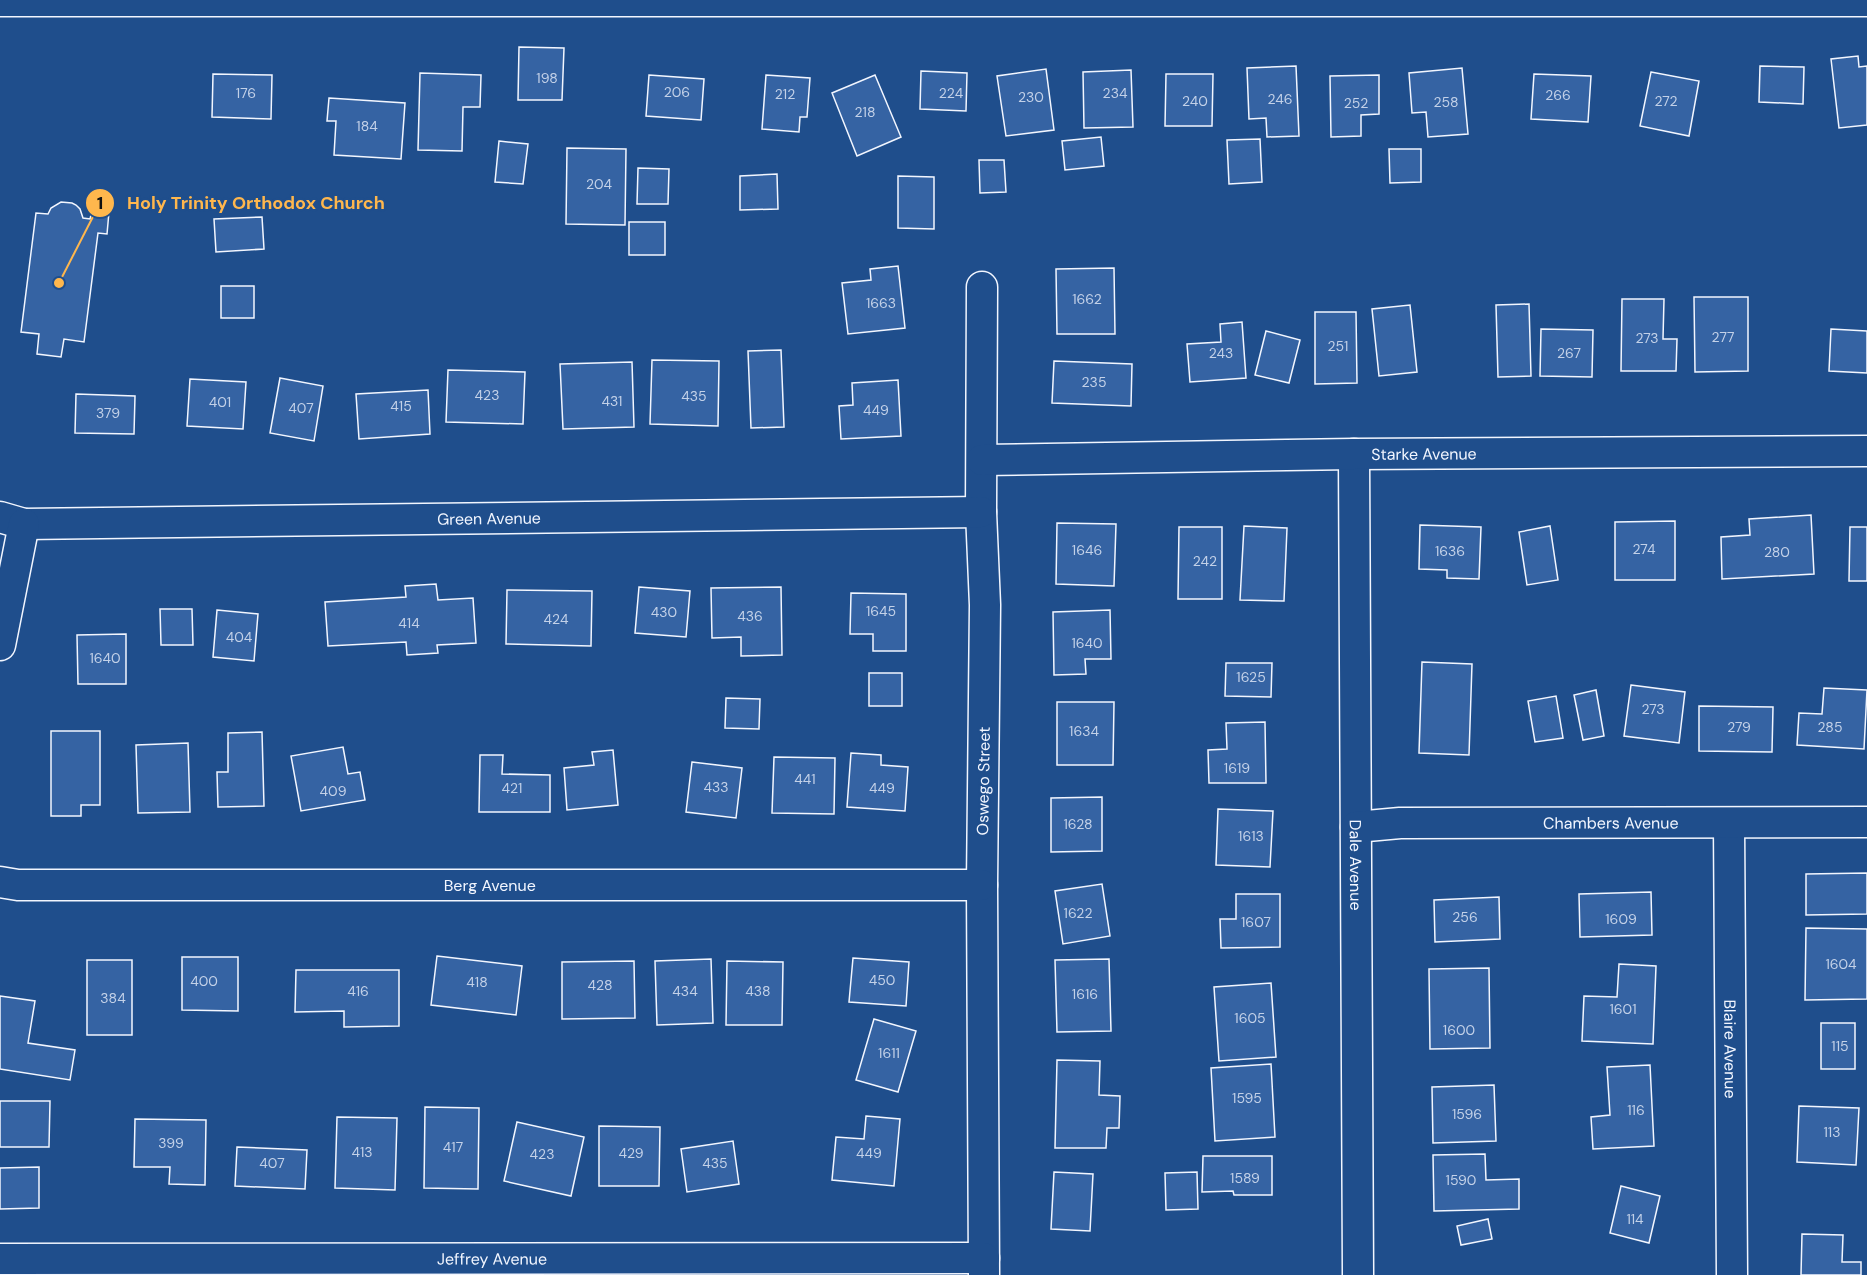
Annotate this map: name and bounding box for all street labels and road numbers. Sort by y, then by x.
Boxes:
street label: Starke Avenue [1371,443,1477,465]
street label: Green Avenue [437,508,541,530]
street label: Oswego Street [972,726,995,836]
street label: Chambers Avenue [1543,812,1679,834]
street label: Dale Avenue [1345,819,1366,911]
street label: Berg Avenue [444,875,536,896]
street label: Blaire Avenue [1719,999,1741,1099]
street label: Jeffrey Avenue [437,1248,547,1270]

